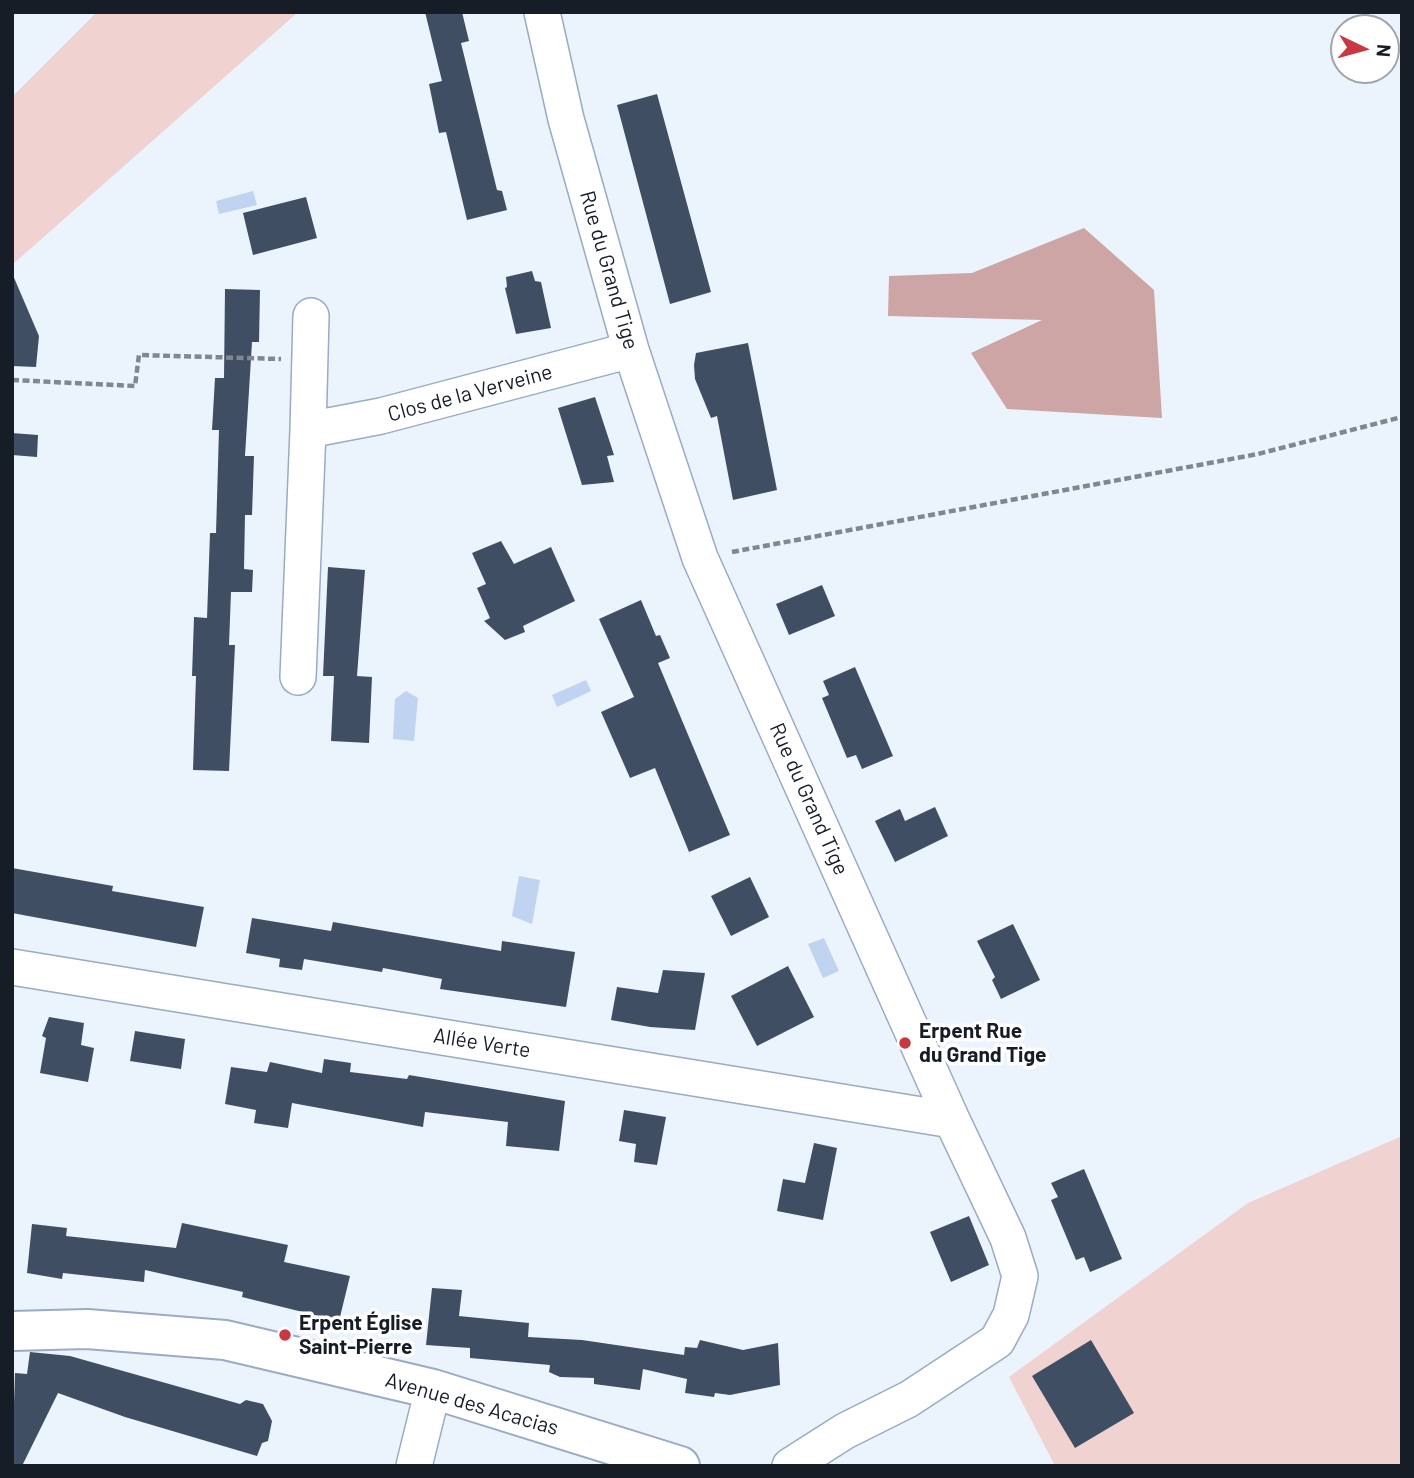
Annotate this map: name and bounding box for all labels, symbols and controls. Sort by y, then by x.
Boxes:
north arrow [1330,14,1400,84]
text: N [1372,43,1396,58]
street label: Rue du Grand Tige [574,188,644,352]
street label: Clos de la Verveine [385,359,555,427]
street label: Rue du Grand Tige [764,719,854,879]
place label: Erpent Rue du Grand Tige [919,1018,1047,1068]
street label: Allée Verte [432,1023,532,1063]
marker: Erpent Rue du Grand Tige [897,1035,913,1051]
place label: Erpent Église Saint-Pierre [299,1310,423,1360]
marker: Erpent Église Saint-Pierre [277,1327,293,1343]
street label: Avenue des Acacias [383,1367,561,1441]

